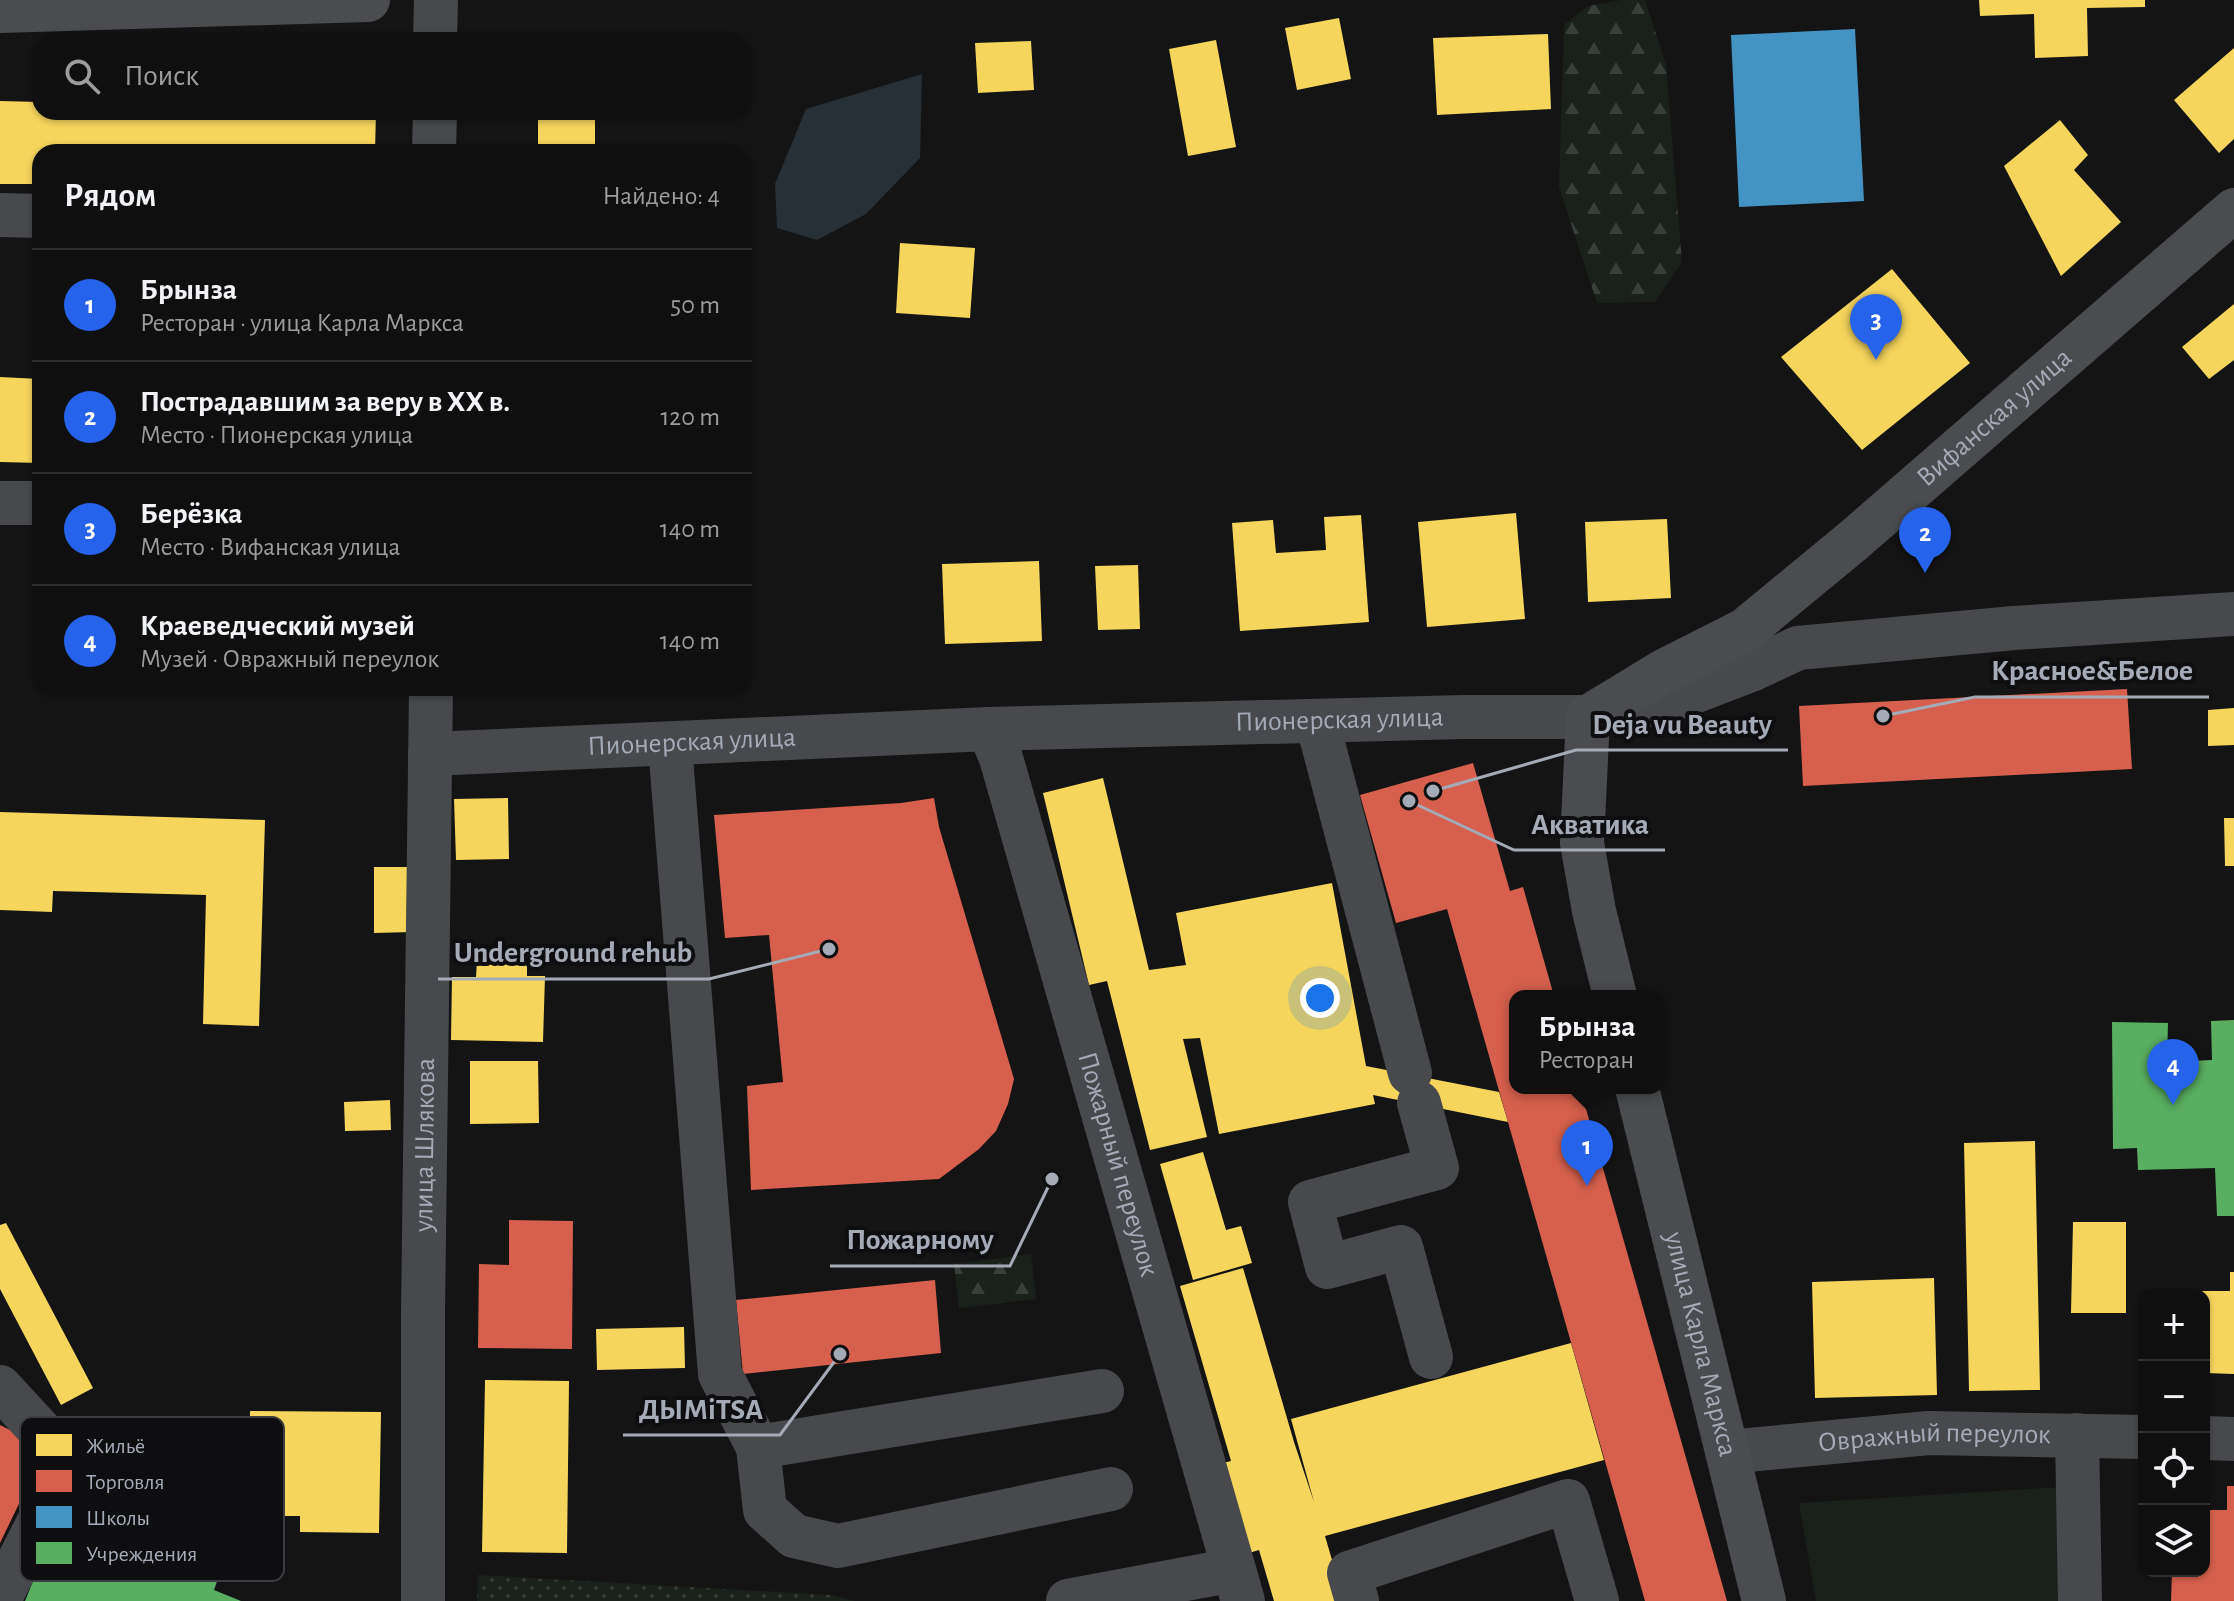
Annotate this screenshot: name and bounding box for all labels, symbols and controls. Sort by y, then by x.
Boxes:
search box [32,32,752,120]
icon: search [60,54,104,98]
text: Поиск [124,61,199,91]
text: Рядом [64,179,156,213]
text: Найдено: 4 [602,183,720,209]
text: Брынза [140,275,237,305]
text: 1 [85,292,95,318]
text: 50 m [670,292,720,318]
pin: 3 [1850,294,1902,360]
text: Ресторан · улица Карла Маркса [140,310,464,336]
street label: Вифанская улица [1912,343,2078,492]
text: Пострадавшим за веру в XX в. [140,387,510,417]
text: 2 [84,404,96,430]
text: 120 m [660,404,720,430]
text: Место · Пионерская улица [140,422,413,448]
text: Берёзка [140,499,243,529]
pin: 2 [1899,507,1951,573]
text: 3 [84,516,96,542]
text: 140 m [660,516,720,542]
text: Место · Вифанская улица [140,534,400,560]
text: Краеведческий музей [140,611,415,641]
text: 4 [83,628,97,654]
text: 140 m [660,628,720,654]
callout: Красное&Белое [1975,643,2209,697]
text: Музей · Овражный переулок [140,646,439,672]
text: Красное&Белое [1991,656,2193,686]
callout: Deja vu Beauty [1576,696,1788,750]
street label: Пионерская улица [1235,704,1444,737]
text: Deja vu Beauty [1592,710,1772,740]
street label: Пионерская улица [587,724,797,761]
callout: Акватика [1514,796,1665,850]
text: Акватика [1531,810,1649,840]
callout: Underground rehub [438,925,709,979]
text: Underground rehub [454,938,692,968]
your location [1300,978,1340,1018]
popup [1509,990,1665,1094]
text: Брынза [1539,1012,1636,1042]
pin: 4 [2147,1039,2199,1105]
text: Ресторан [1539,1047,1634,1073]
street label: Пожарный переулок [1072,1049,1163,1280]
street label: улица Шлякова [410,1057,440,1233]
pin: 1 [1561,1120,1613,1186]
callout: Пожарному [830,1212,1010,1266]
text: Пожарному [846,1225,994,1255]
street label: улица Карла Маркса [1659,1228,1742,1460]
map controls [2138,1289,2210,1577]
button: + [2138,1289,2210,1361]
button: − [2138,1361,2210,1433]
callout: ДЫМiTSA [623,1381,780,1435]
text: ДЫМiTSA [639,1395,763,1425]
legend [20,1417,284,1581]
street label: Овражный переулок [1817,1419,2051,1457]
button: locate [2138,1433,2210,1505]
text: Жильё [86,1435,145,1457]
text: Торговля [86,1471,165,1493]
button: layers [2138,1505,2210,1577]
text: Школы [86,1507,150,1529]
text: Учреждения [86,1543,197,1565]

